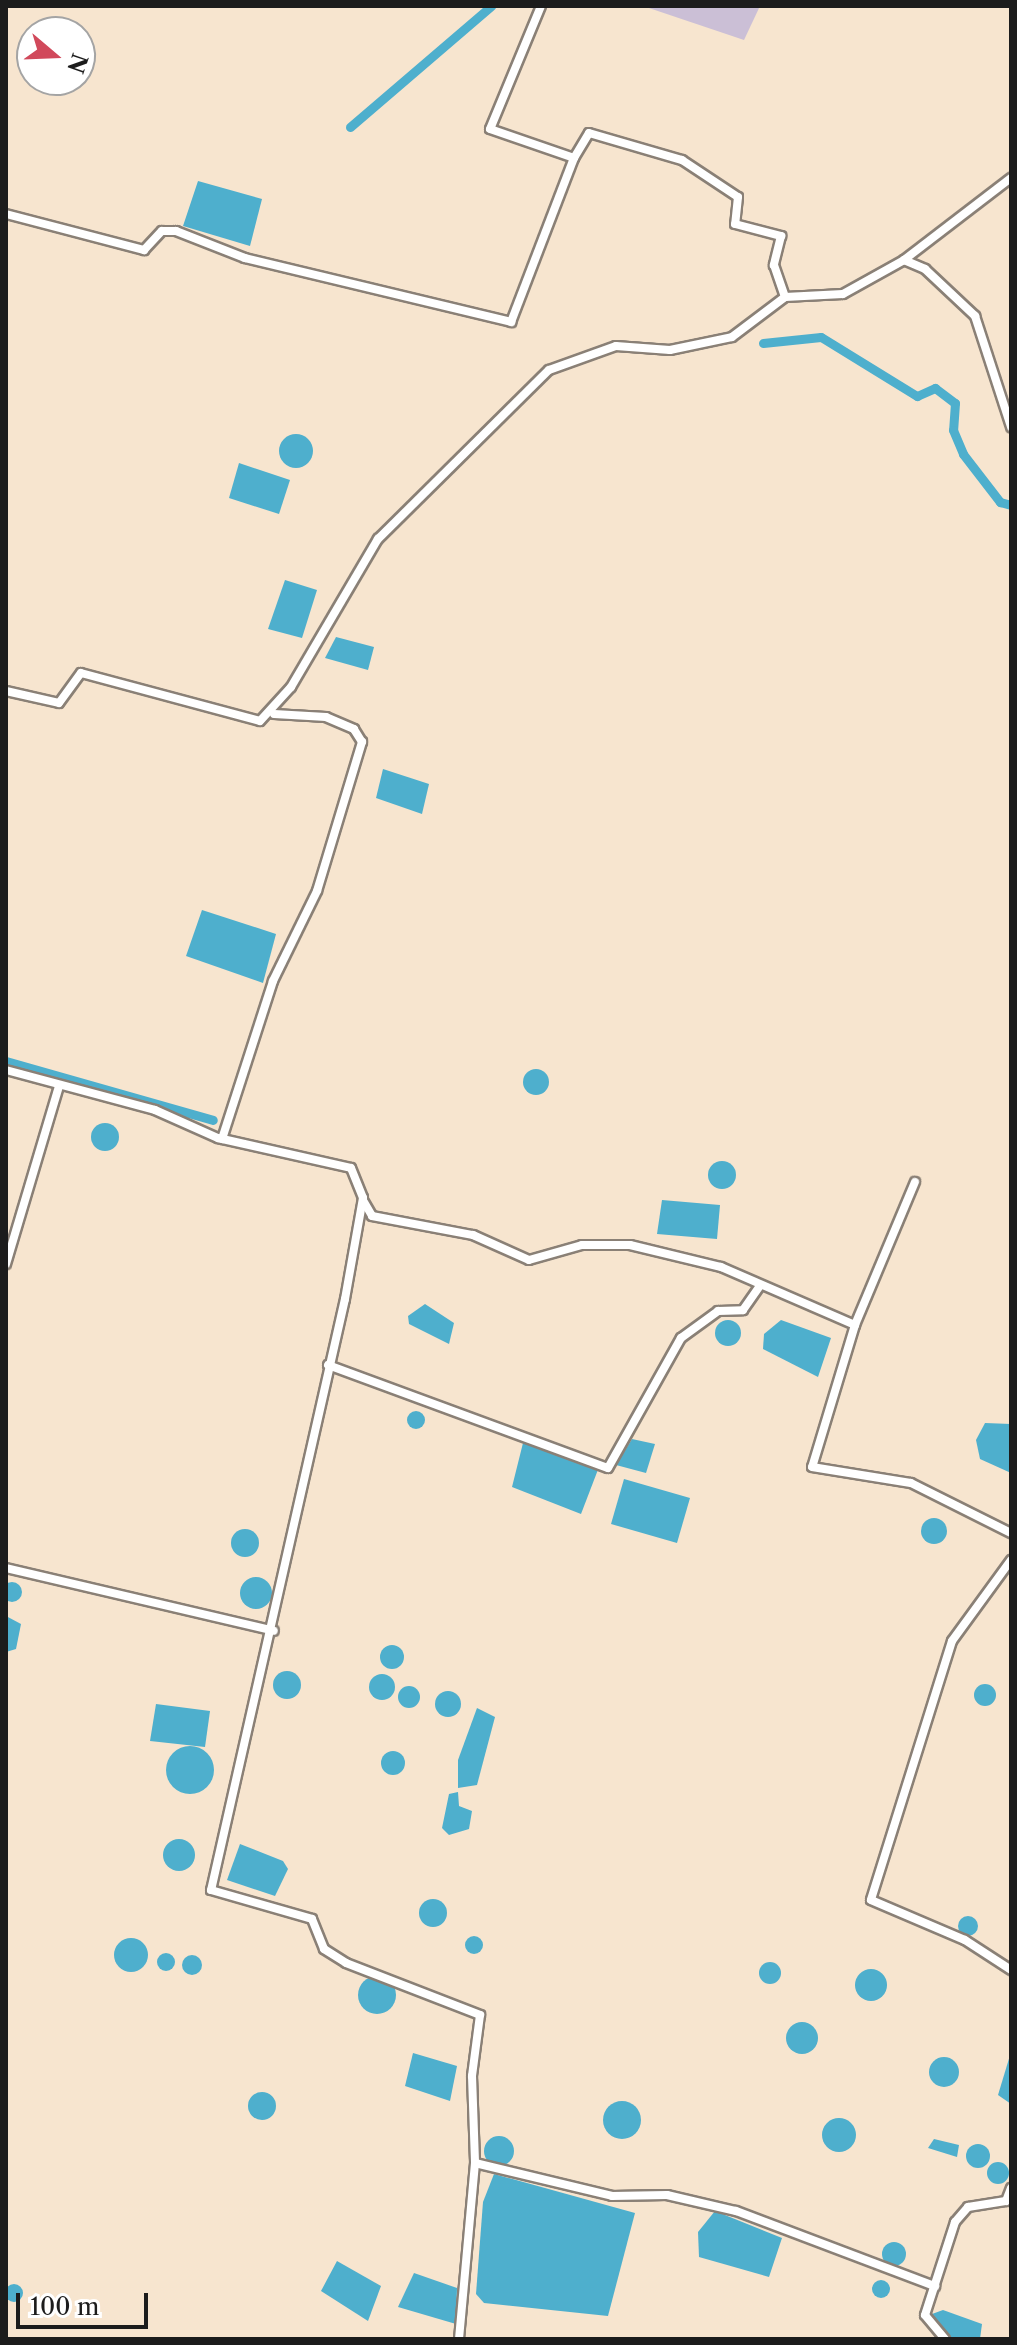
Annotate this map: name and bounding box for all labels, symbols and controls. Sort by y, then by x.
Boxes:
north arrow [16,16,96,96]
text: N [61,50,93,77]
scale bar [20,2277,152,2327]
text: 100 m [30,2292,99,2321]

